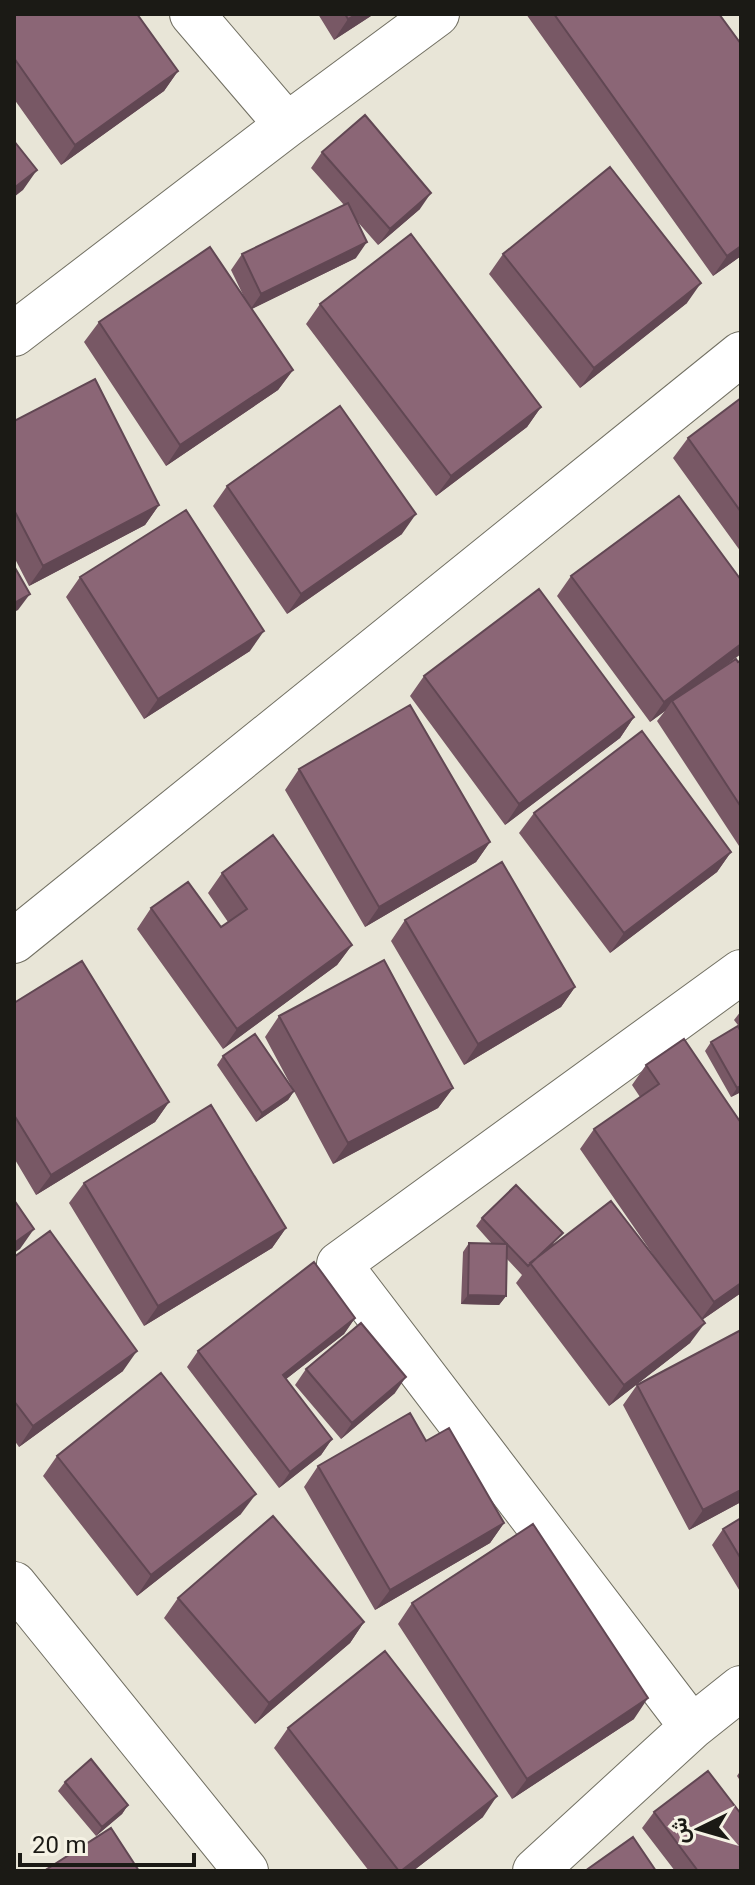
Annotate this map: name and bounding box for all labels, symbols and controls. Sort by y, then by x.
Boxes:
north arrow [659,1789,739,1869]
text: ش [663,1816,700,1845]
scale bar [20,1817,194,1867]
text: 20 m [32,1828,86,1866]

